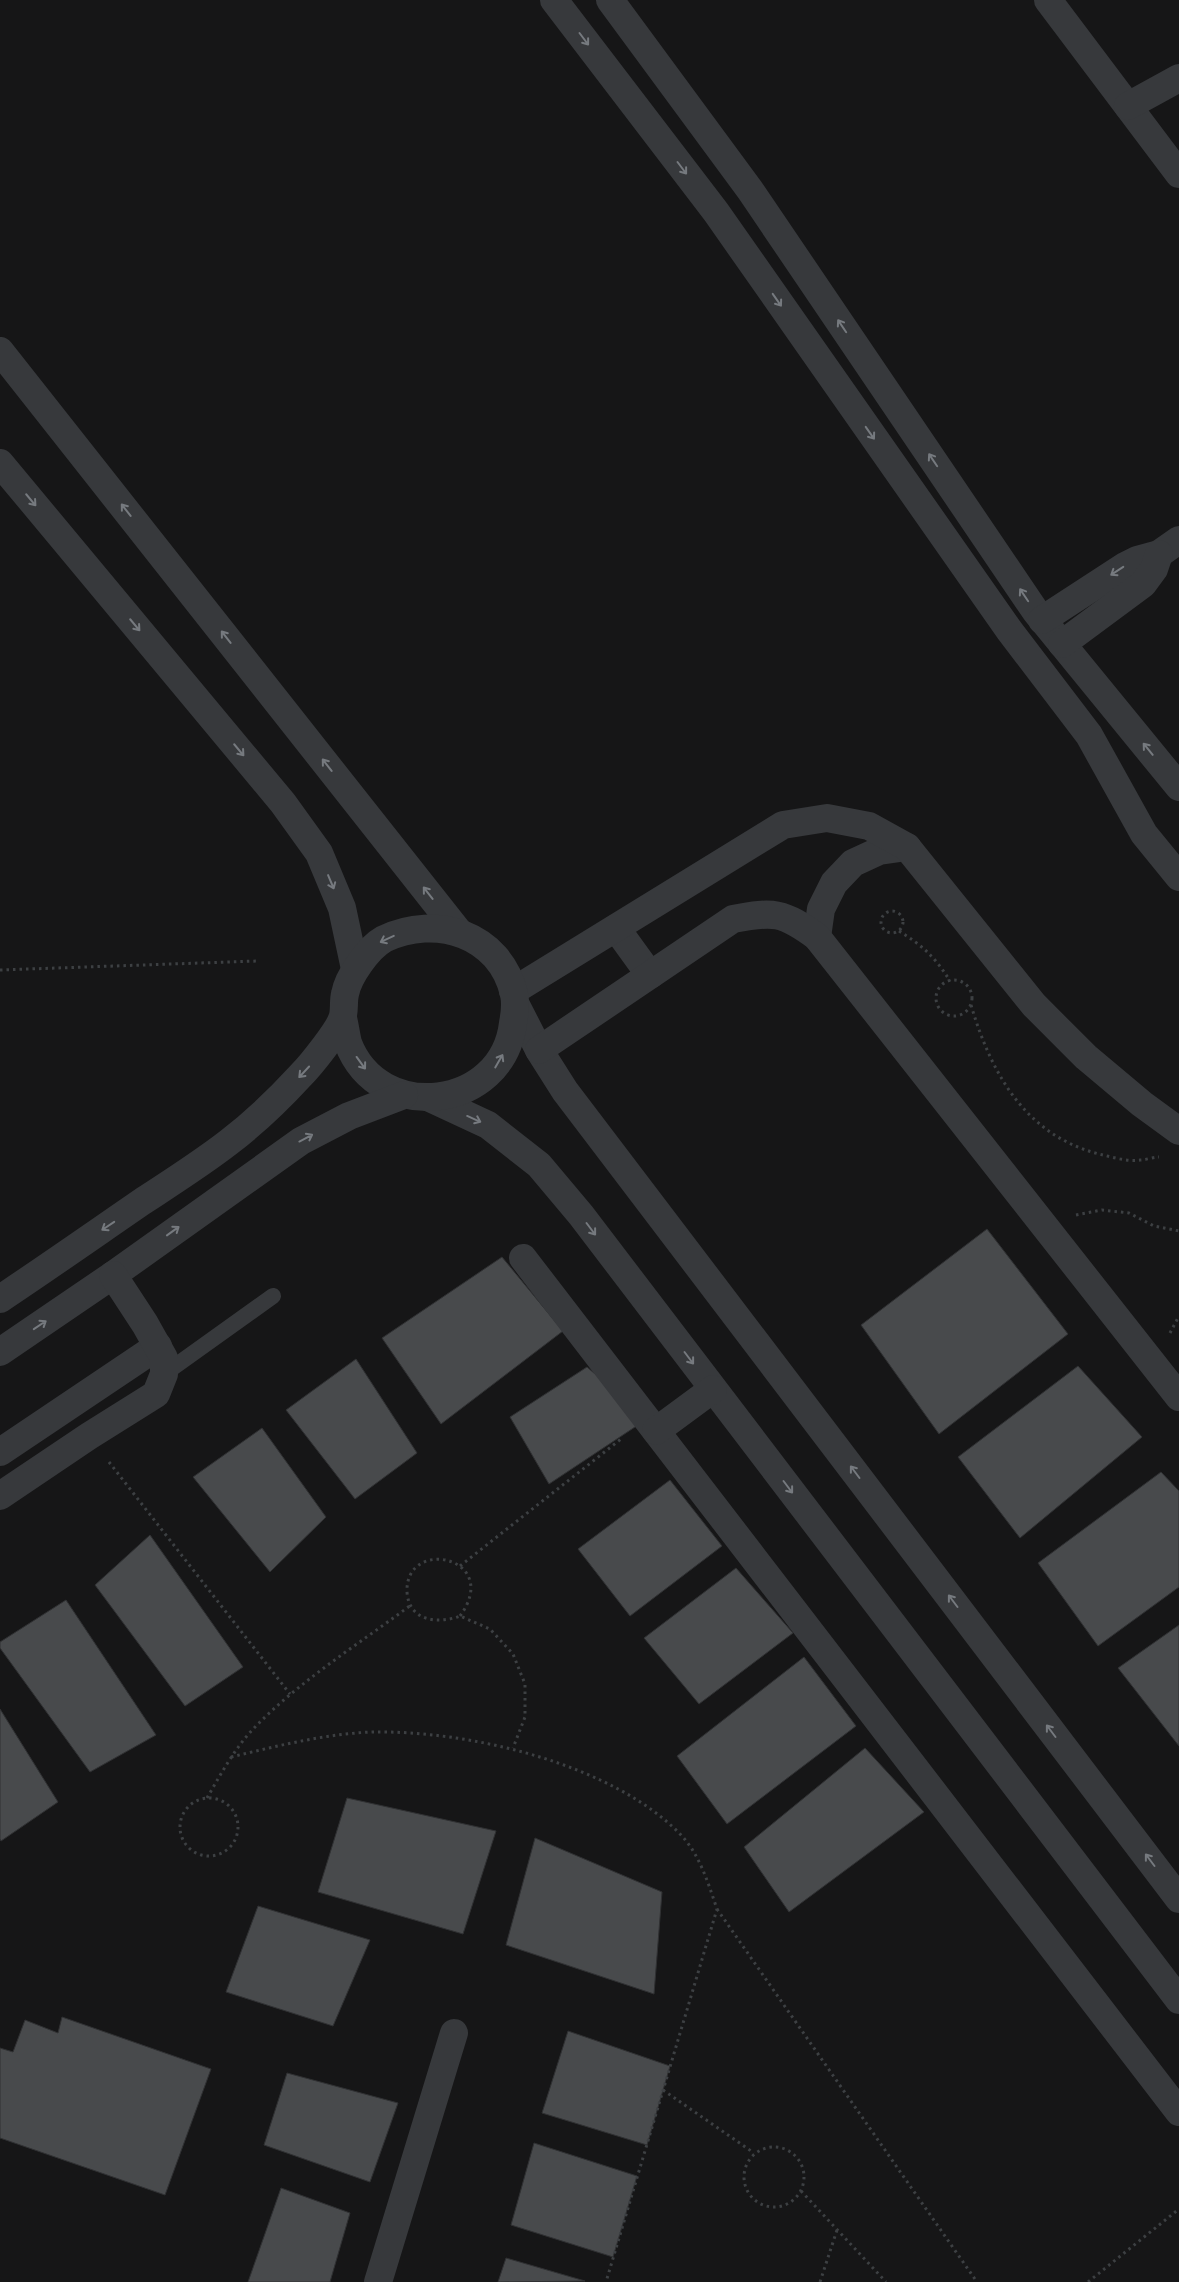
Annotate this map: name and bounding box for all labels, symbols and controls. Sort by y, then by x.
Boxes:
one-way arrow [578,32,589,45]
one-way arrow [677,161,687,175]
one-way arrow [772,293,782,307]
one-way arrow [837,319,847,333]
one-way arrow [865,426,875,440]
one-way arrow [928,454,938,468]
one-way arrow [26,493,37,506]
one-way arrow [120,504,131,517]
one-way arrow [1111,566,1125,576]
one-way arrow [1019,588,1030,602]
one-way arrow [129,618,140,631]
one-way arrow [221,631,232,644]
one-way arrow [233,743,244,756]
one-way arrow [1143,743,1154,756]
one-way arrow [322,758,332,772]
one-way arrow [328,875,337,890]
one-way arrow [422,886,433,899]
one-way arrow [380,935,395,945]
one-way arrow [494,1055,504,1069]
one-way arrow [356,1056,366,1070]
one-way arrow [298,1066,310,1078]
one-way arrow [466,1114,481,1124]
one-way arrow [299,1133,314,1143]
one-way arrow [101,1221,115,1231]
one-way arrow [586,1222,596,1236]
one-way arrow [166,1226,179,1237]
one-way arrow [33,1320,47,1330]
one-way arrow [684,1351,695,1364]
one-way arrow [849,1466,860,1479]
one-way arrow [783,1480,793,1494]
one-way arrow [948,1594,958,1608]
one-way arrow [1046,1725,1057,1738]
one-way arrow [1144,1854,1155,1867]

